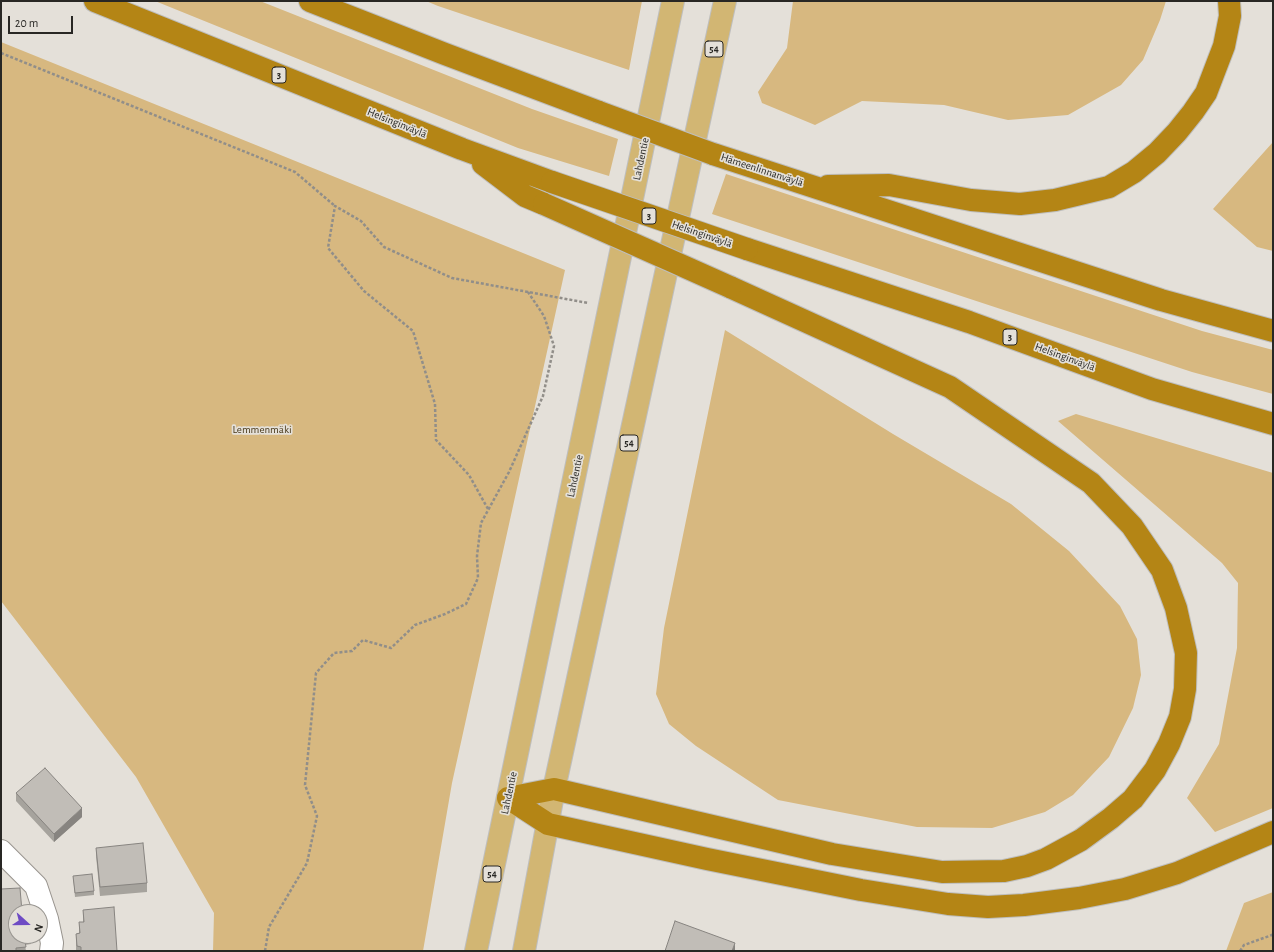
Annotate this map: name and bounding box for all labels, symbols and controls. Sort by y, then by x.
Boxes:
scale bar [10,8,75,34]
text: 20 m [15,17,38,29]
road number: 54 [705,41,723,57]
road number: 3 [272,67,286,83]
street label: Helsinginväylä [365,105,429,141]
street label: Lahdentie [630,137,652,181]
street label: Hämeenlinnanväylä [719,150,805,190]
road number: 3 [642,208,656,224]
street label: Helsinginväylä [670,218,734,250]
road number: 3 [1003,329,1017,345]
street label: Helsinginväylä [1033,340,1097,374]
park label: Lemmenmäki [232,423,292,437]
road number: 54 [620,435,638,451]
street label: Lahdentie [564,454,586,498]
street label: Lahdentie [498,771,520,815]
road number: 54 [483,866,501,882]
north arrow [8,904,48,944]
text: N [32,923,45,934]

